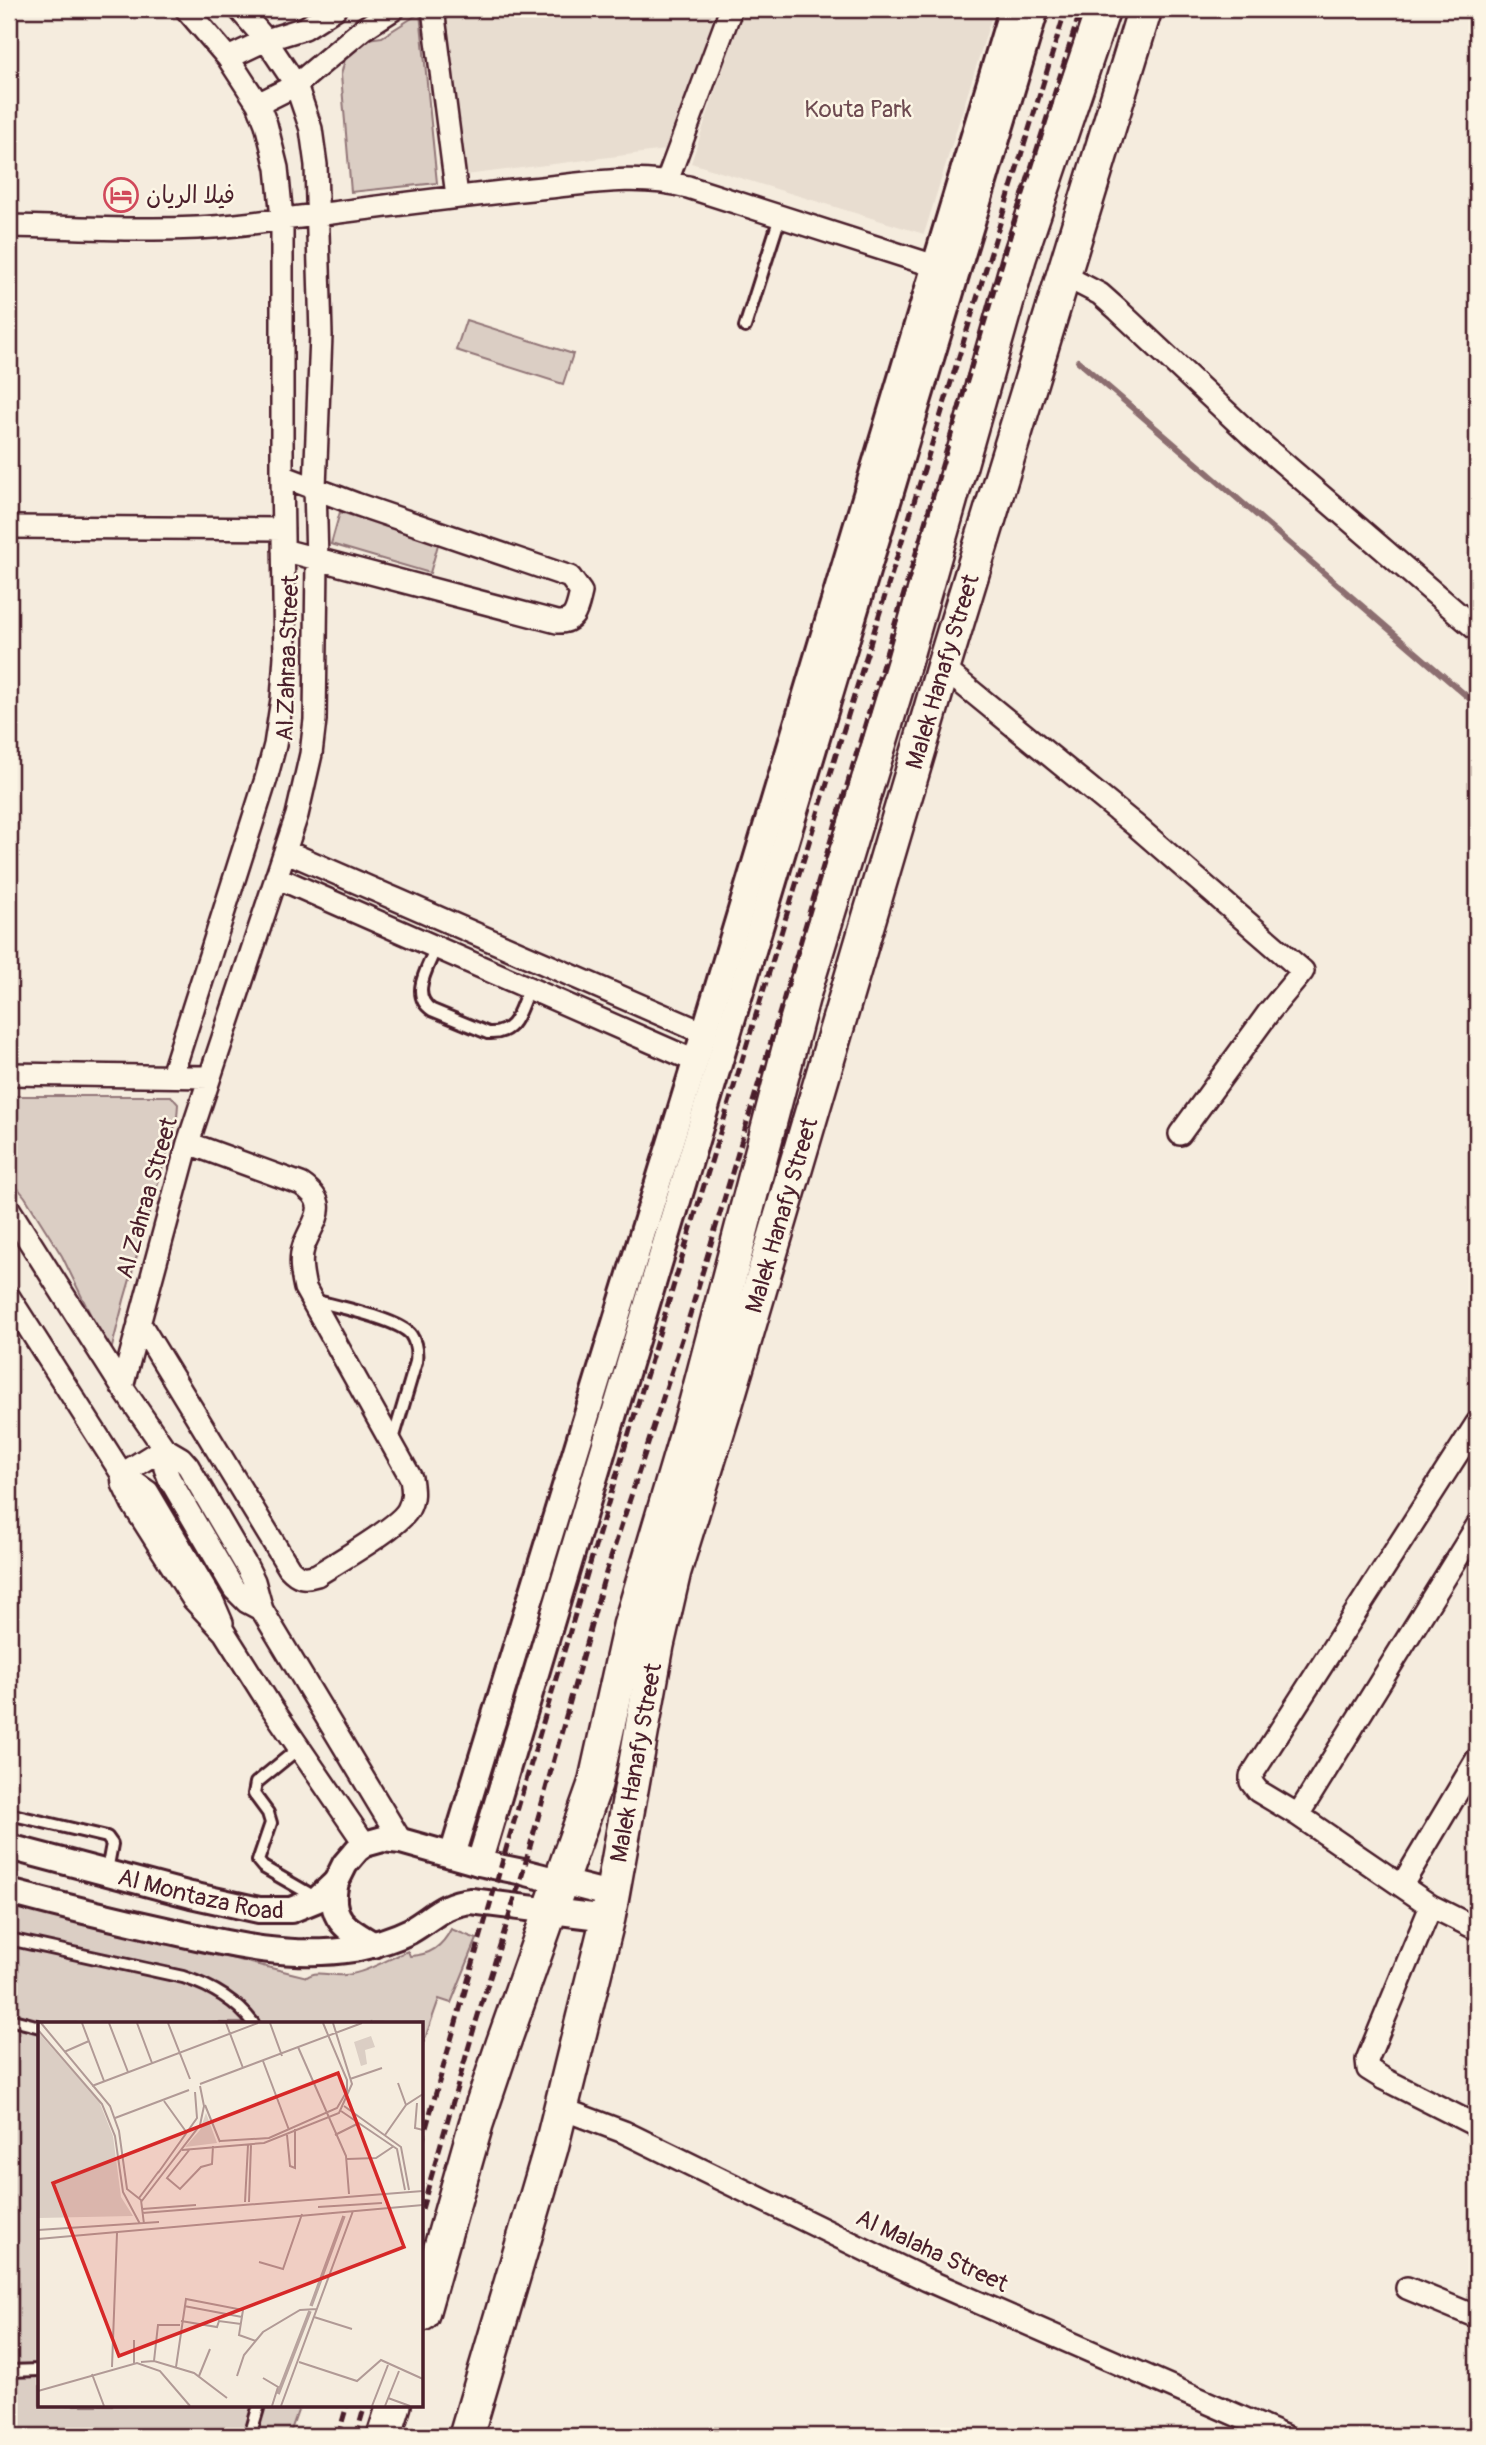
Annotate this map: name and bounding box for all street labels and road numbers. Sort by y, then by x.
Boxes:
street label: Malek Hanafy Street [899,570,985,773]
street label: Al Zahraa Street [271,574,305,742]
street label: Al Zahraa Street [110,1114,184,1282]
street label: Malek Hanafy Street [739,1114,824,1316]
street label: Malek Hanafy Street [604,1660,668,1865]
street label: Al Montaza Road [115,1862,284,1925]
street label: Al Malaha Street [851,2203,1013,2299]

